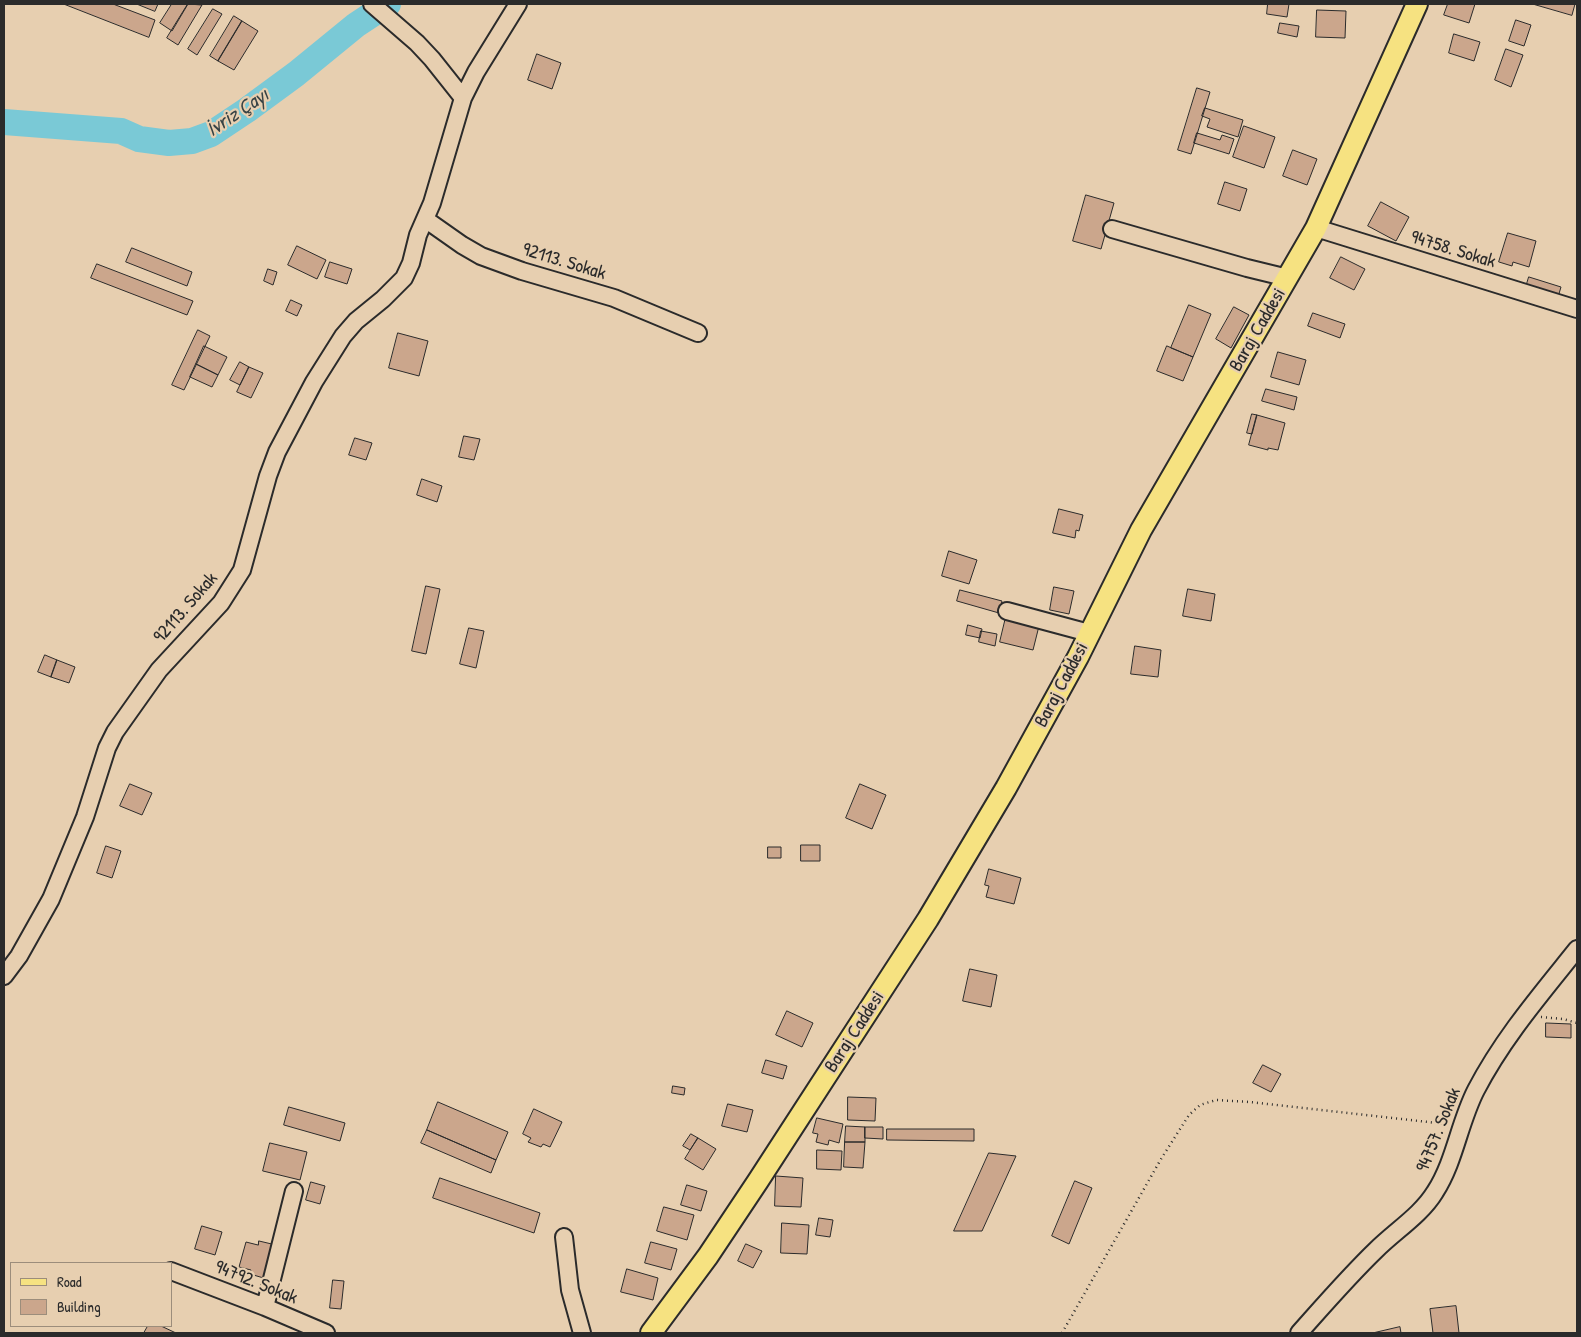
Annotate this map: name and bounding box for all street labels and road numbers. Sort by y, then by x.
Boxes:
street label: 94758. Sokak [1408,226,1498,274]
street label: 92113. Sokak [519,238,609,286]
street label: Baraj Caddesi [1225,284,1291,376]
street label: 92113. Sokak [149,568,223,648]
street label: Baraj Caddesi [1030,639,1094,731]
street label: Baraj Caddesi [820,987,890,1077]
street label: 94757. Sokak [1412,1084,1466,1176]
street label: 94792. Sokak [211,1256,301,1310]

